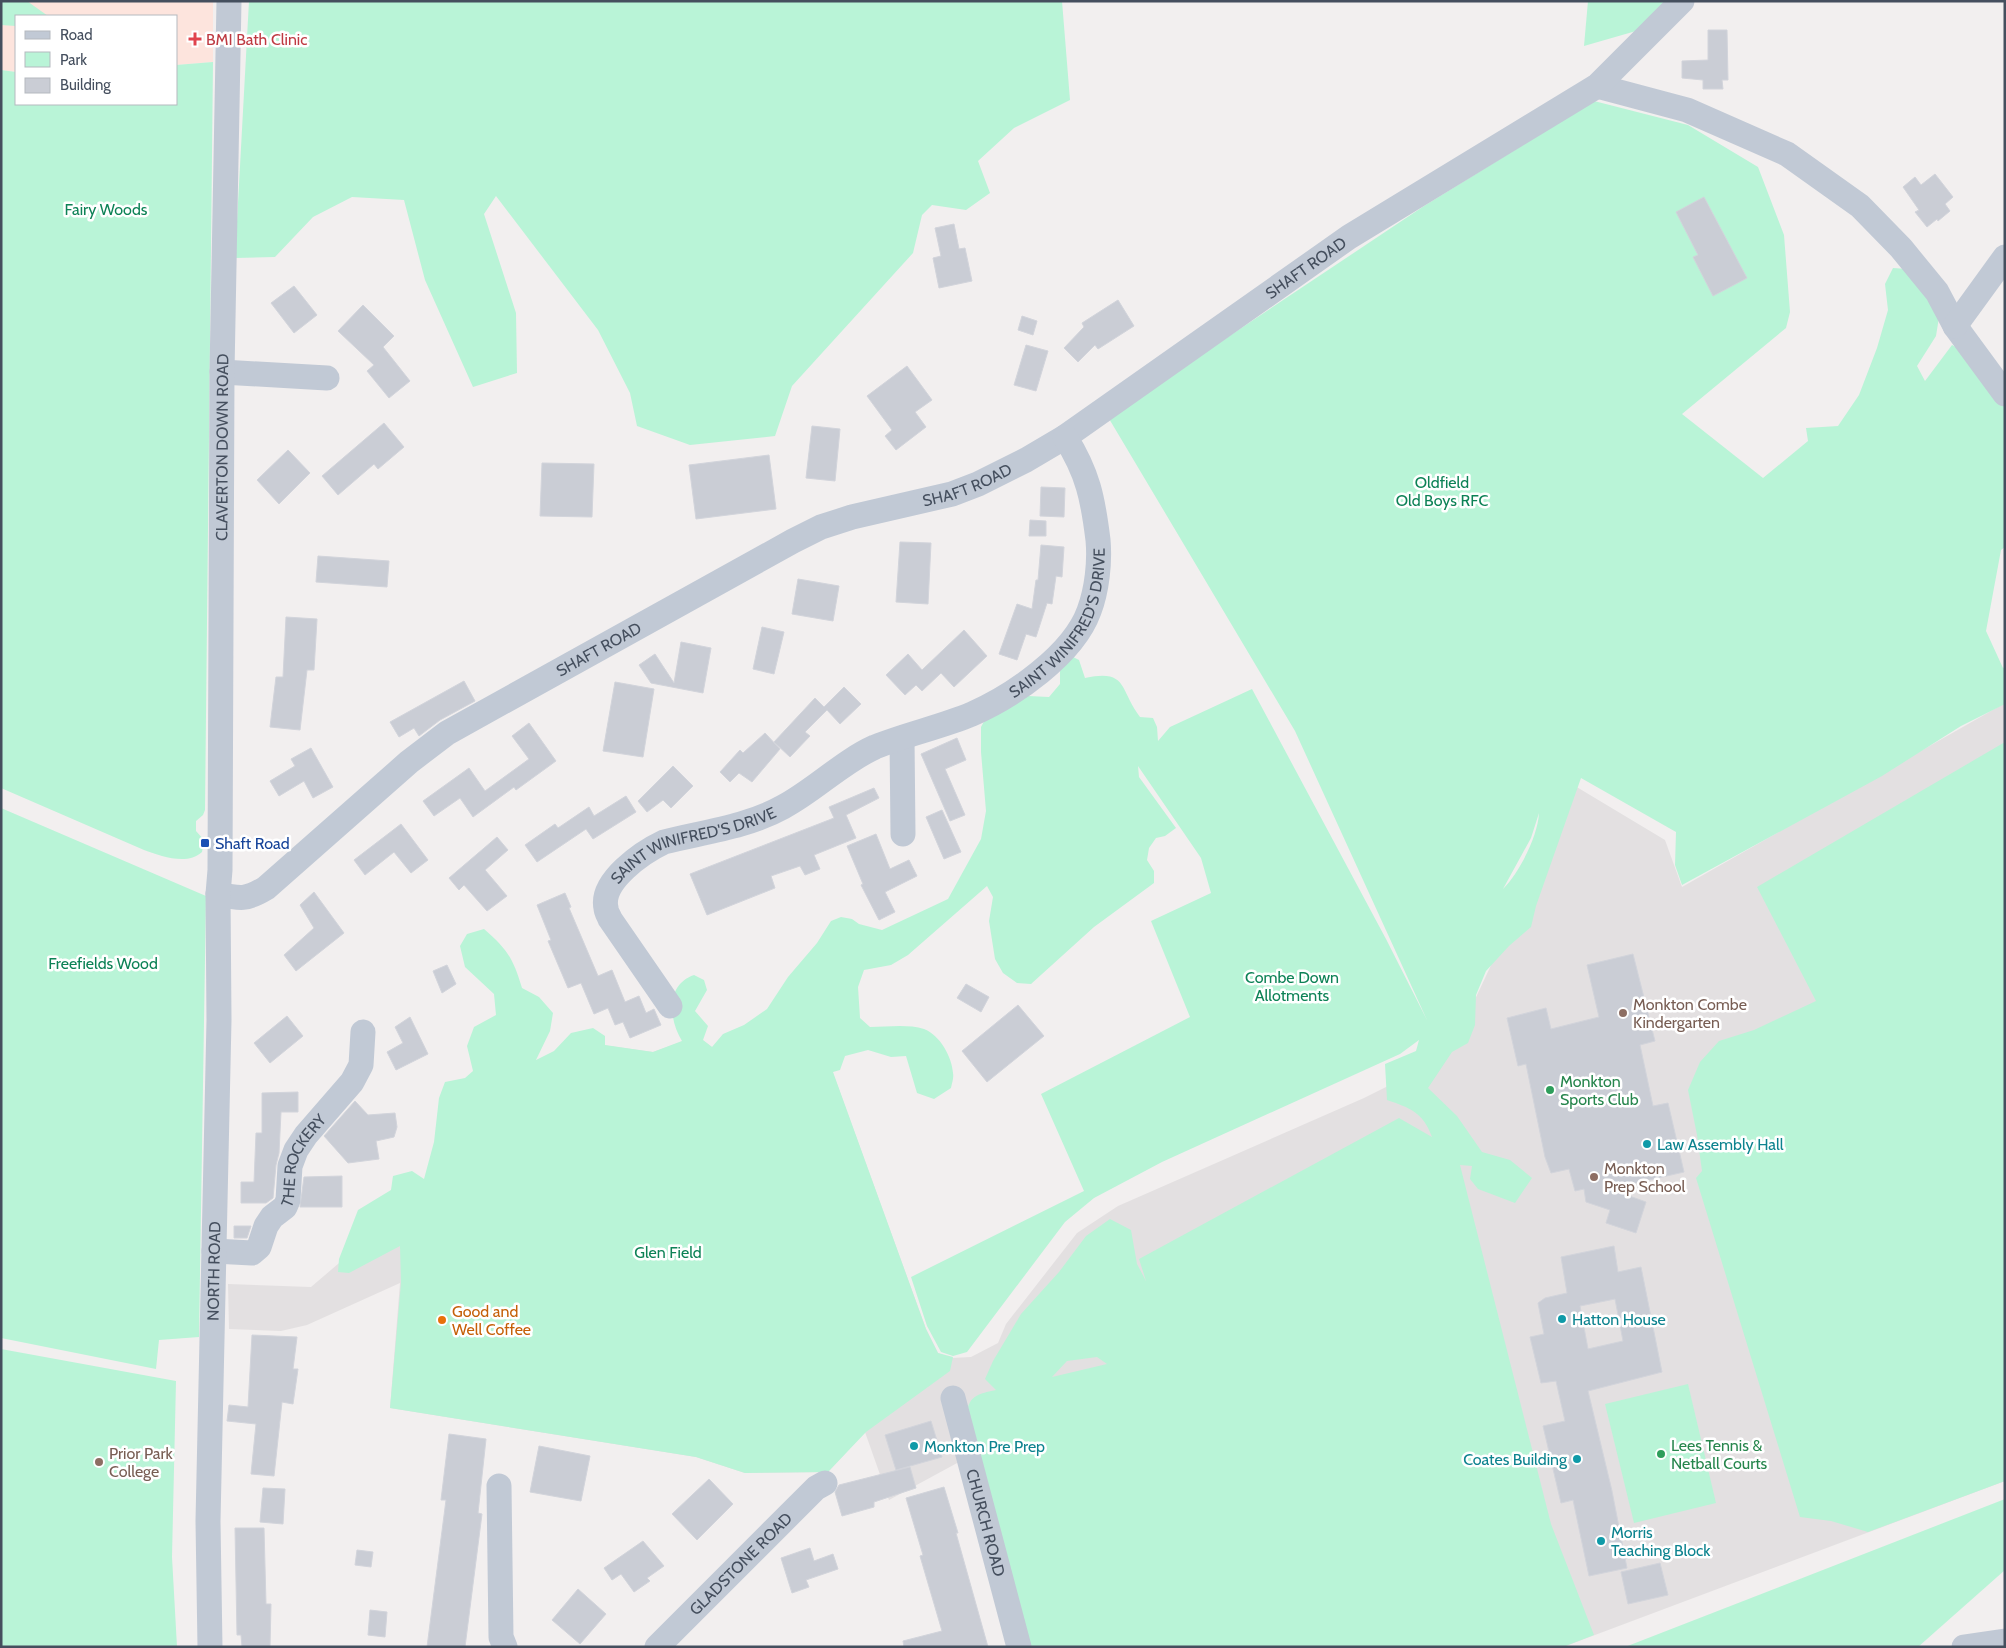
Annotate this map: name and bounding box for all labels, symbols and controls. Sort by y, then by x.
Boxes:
legend [15,15,178,105]
text: Road [60,26,93,44]
place label: BMI Bath Clinic [206,30,308,49]
marker: BMI Bath Clinic [188,32,202,46]
text: Park [60,51,87,69]
text: Building [60,76,111,94]
park label: Fairy Woods [65,200,148,219]
street label: SHAFT ROAD [1262,233,1350,303]
street label: CLAVERTON DOWN ROAD [212,353,232,541]
street label: SHAFT ROAD [921,460,1015,511]
park label: Oldfield Old Boys RFC [1396,473,1488,510]
street label: SAINT WINIFRED'S DRIVE [1006,548,1109,702]
street label: SHAFT ROAD [553,618,645,681]
street label: SAINT WINIFRED'S DRIVE [607,803,779,887]
place label: Shaft Road [215,834,290,853]
marker: Shaft Road [199,837,211,849]
park label: Freefields Wood [48,954,158,973]
park label: Combe Down Allotments [1245,968,1339,1005]
place label: Monkton Combe Kindergarten [1633,995,1747,1032]
marker: Monkton Combe Kindergarten [1617,1007,1629,1019]
place label: Monkton Sports Club [1560,1072,1639,1109]
marker: Monkton Sports Club [1544,1084,1556,1096]
street label: THE ROCKERY [277,1110,330,1210]
place label: Law Assembly Hall [1657,1135,1784,1154]
marker: Law Assembly Hall [1641,1138,1653,1150]
place label: Monkton Prep School [1604,1159,1685,1196]
marker: Monkton Prep School [1588,1171,1600,1183]
street label: NORTH ROAD [203,1221,225,1321]
park label: Glen Field [634,1243,702,1262]
place label: Good and Well Coffee [452,1302,531,1339]
place label: Hatton House [1572,1310,1666,1329]
marker: Hatton House [1556,1313,1568,1325]
marker: Good and Well Coffee [436,1314,448,1326]
place label: Lees Tennis & Netball Courts [1671,1436,1768,1473]
place label: Monkton Pre Prep [924,1437,1045,1456]
marker: Monkton Pre Prep [908,1440,920,1452]
place label: Prior Park College [109,1444,174,1481]
marker: Lees Tennis & Netball Courts [1655,1448,1667,1460]
place label: Coates Building [1463,1450,1568,1469]
marker: Coates Building [1571,1453,1583,1465]
marker: Prior Park College [93,1456,105,1468]
street label: CHURCH ROAD [962,1467,1009,1579]
street label: GLADSTONE ROAD [686,1509,796,1619]
place label: Morris Teaching Block [1611,1523,1711,1560]
marker: Morris Teaching Block [1595,1535,1607,1547]

